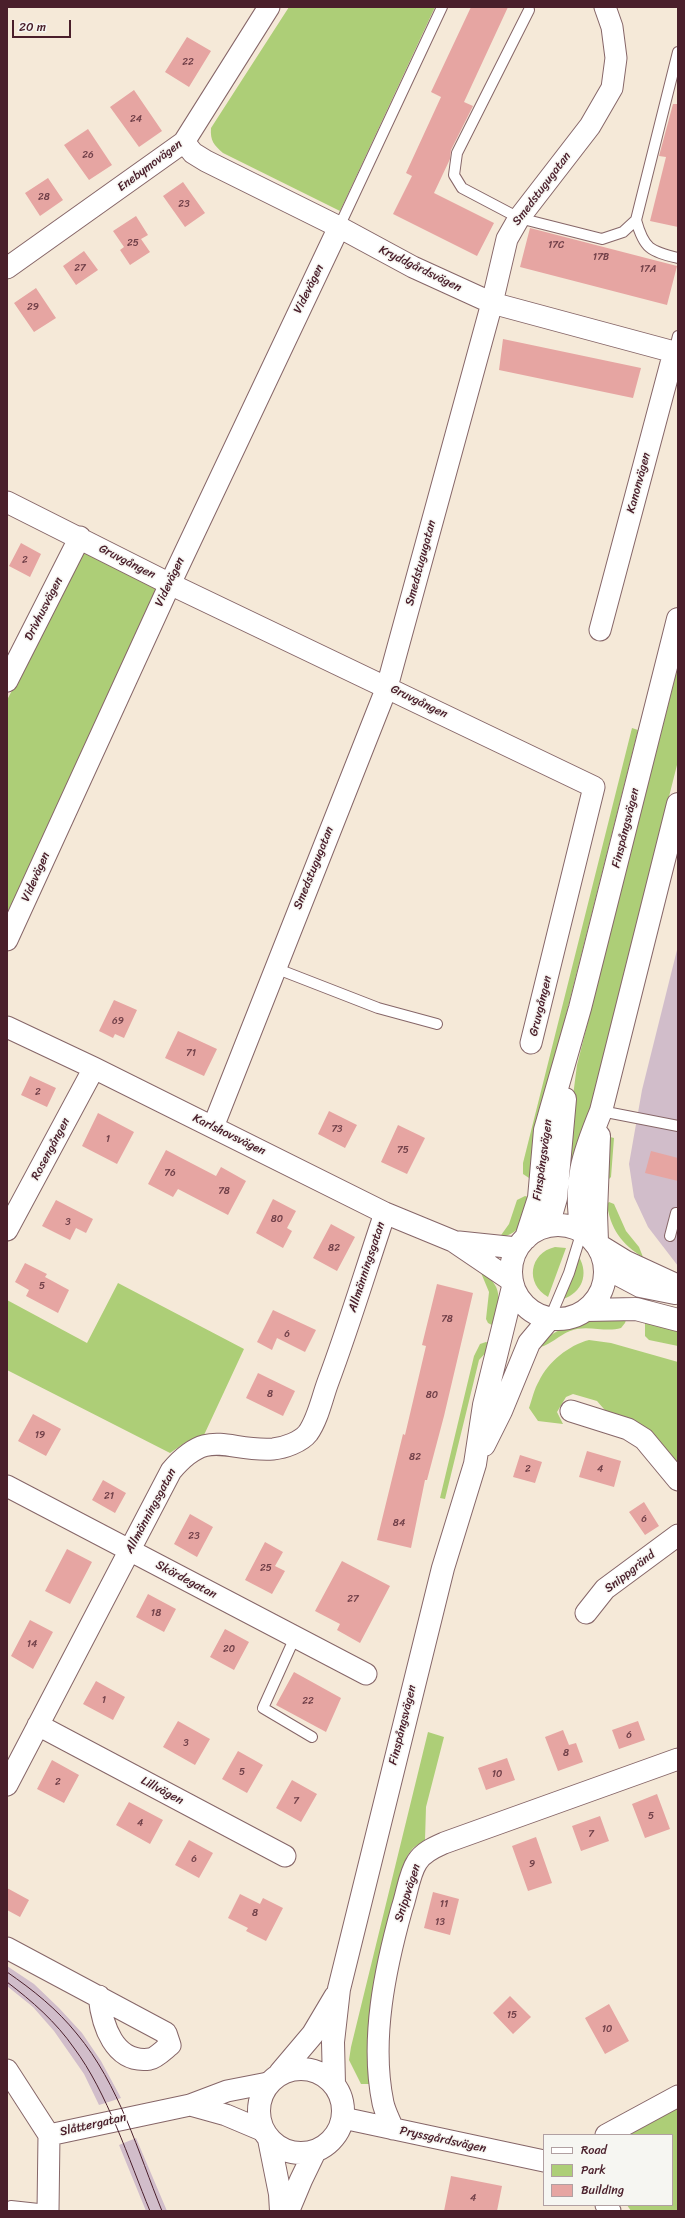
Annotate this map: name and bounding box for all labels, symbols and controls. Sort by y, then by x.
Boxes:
scale bar [14,12,73,38]
text: 20 m [19,16,46,38]
house number: 22 [182,56,194,68]
house number: 24 [130,113,142,125]
street label: Enebymovägen [115,137,185,195]
house number: 26 [82,149,94,161]
street label: Smedstugugatan [510,149,574,229]
house number: 28 [38,191,50,203]
house number: 23 [178,198,190,210]
house number: 25 [127,237,139,249]
house number: 17C [548,239,564,251]
street label: Kryddgårdsvägen [376,243,464,295]
house number: 17B [593,251,609,263]
house number: 27 [74,262,86,274]
street label: Videvägen [291,262,327,316]
house number: 17A [640,263,656,275]
house number: 29 [27,301,39,313]
street label: Kanonvägen [624,451,654,515]
street label: Smedstugugatan [403,519,439,607]
street label: Gruvgången [96,542,158,582]
house number: 2 [22,554,28,566]
street label: Videvägen [152,555,188,609]
street label: Drivhusvägen [22,575,66,643]
street label: Gruvgången [388,682,450,722]
street label: Finspångsvägen [609,786,643,870]
street label: Smedstugugatan [291,824,337,912]
street label: Videvägen [19,850,53,904]
street label: Gruvgången [527,974,555,1038]
house number: 69 [112,1015,124,1027]
house number: 71 [186,1047,196,1059]
house number: 2 [35,1086,41,1098]
street label: Karlshovsvägen [190,1111,268,1159]
street label: Rosengången [29,1115,73,1183]
street label: Finspångsvägen [530,1118,556,1202]
house number: 73 [331,1123,343,1135]
house number: 1 [106,1133,110,1145]
house number: 75 [397,1144,409,1156]
house number: 76 [164,1167,176,1179]
house number: 78 [218,1185,230,1197]
house number: 80 [271,1213,283,1225]
house number: 3 [65,1216,71,1228]
street label: Allmänningsgatan [346,1220,388,1314]
house number: 82 [328,1242,340,1254]
house number: 5 [39,1280,45,1292]
house number: 78 [441,1313,453,1325]
house number: 6 [284,1328,290,1340]
house number: 8 [267,1388,273,1400]
house number: 80 [426,1389,438,1401]
house number: 19 [35,1429,45,1441]
house number: 82 [409,1451,421,1463]
house number: 2 [525,1463,531,1475]
house number: 4 [597,1463,603,1475]
street label: Allmänningsgatan [123,1466,179,1556]
house number: 21 [104,1490,114,1502]
house number: 6 [641,1513,647,1525]
house number: 84 [393,1517,405,1529]
house number: 23 [188,1530,200,1542]
street label: Snippgränd [602,1548,658,1596]
street label: Skördegatan [153,1558,219,1602]
house number: 25 [260,1562,272,1574]
house number: 27 [347,1593,359,1605]
house number: 18 [151,1607,161,1619]
house number: 14 [27,1638,37,1650]
house number: 20 [223,1643,235,1655]
street label: Finspångsvägen [386,1683,420,1767]
house number: 1 [102,1694,106,1706]
house number: 22 [302,1695,314,1707]
house number: 6 [626,1729,632,1741]
house number: 3 [183,1737,189,1749]
house number: 8 [563,1747,569,1759]
house number: 5 [239,1766,245,1778]
house number: 10 [492,1768,502,1780]
street label: Lillvägen [138,1774,186,1808]
house number: 2 [55,1776,61,1788]
house number: 7 [293,1795,299,1807]
house number: 5 [648,1810,654,1822]
house number: 4 [137,1817,143,1829]
house number: 7 [588,1828,594,1840]
house number: 6 [191,1853,197,1865]
house number: 9 [529,1858,535,1870]
street label: Snippvägen [392,1862,424,1924]
house number: 11 [440,1898,448,1910]
house number: 8 [252,1907,258,1919]
house number: 13 [435,1916,445,1928]
house number: 15 [507,2009,517,2021]
house number: 10 [602,2023,612,2035]
street label: Slåttergatan [58,2110,128,2140]
street label: Pryssgårdsvägen [398,2124,488,2156]
legend [543,2134,673,2206]
text: Road [581,2139,607,2161]
text: Park [581,2159,606,2181]
text: Building [581,2179,624,2201]
house number: 4 [470,2192,476,2204]

